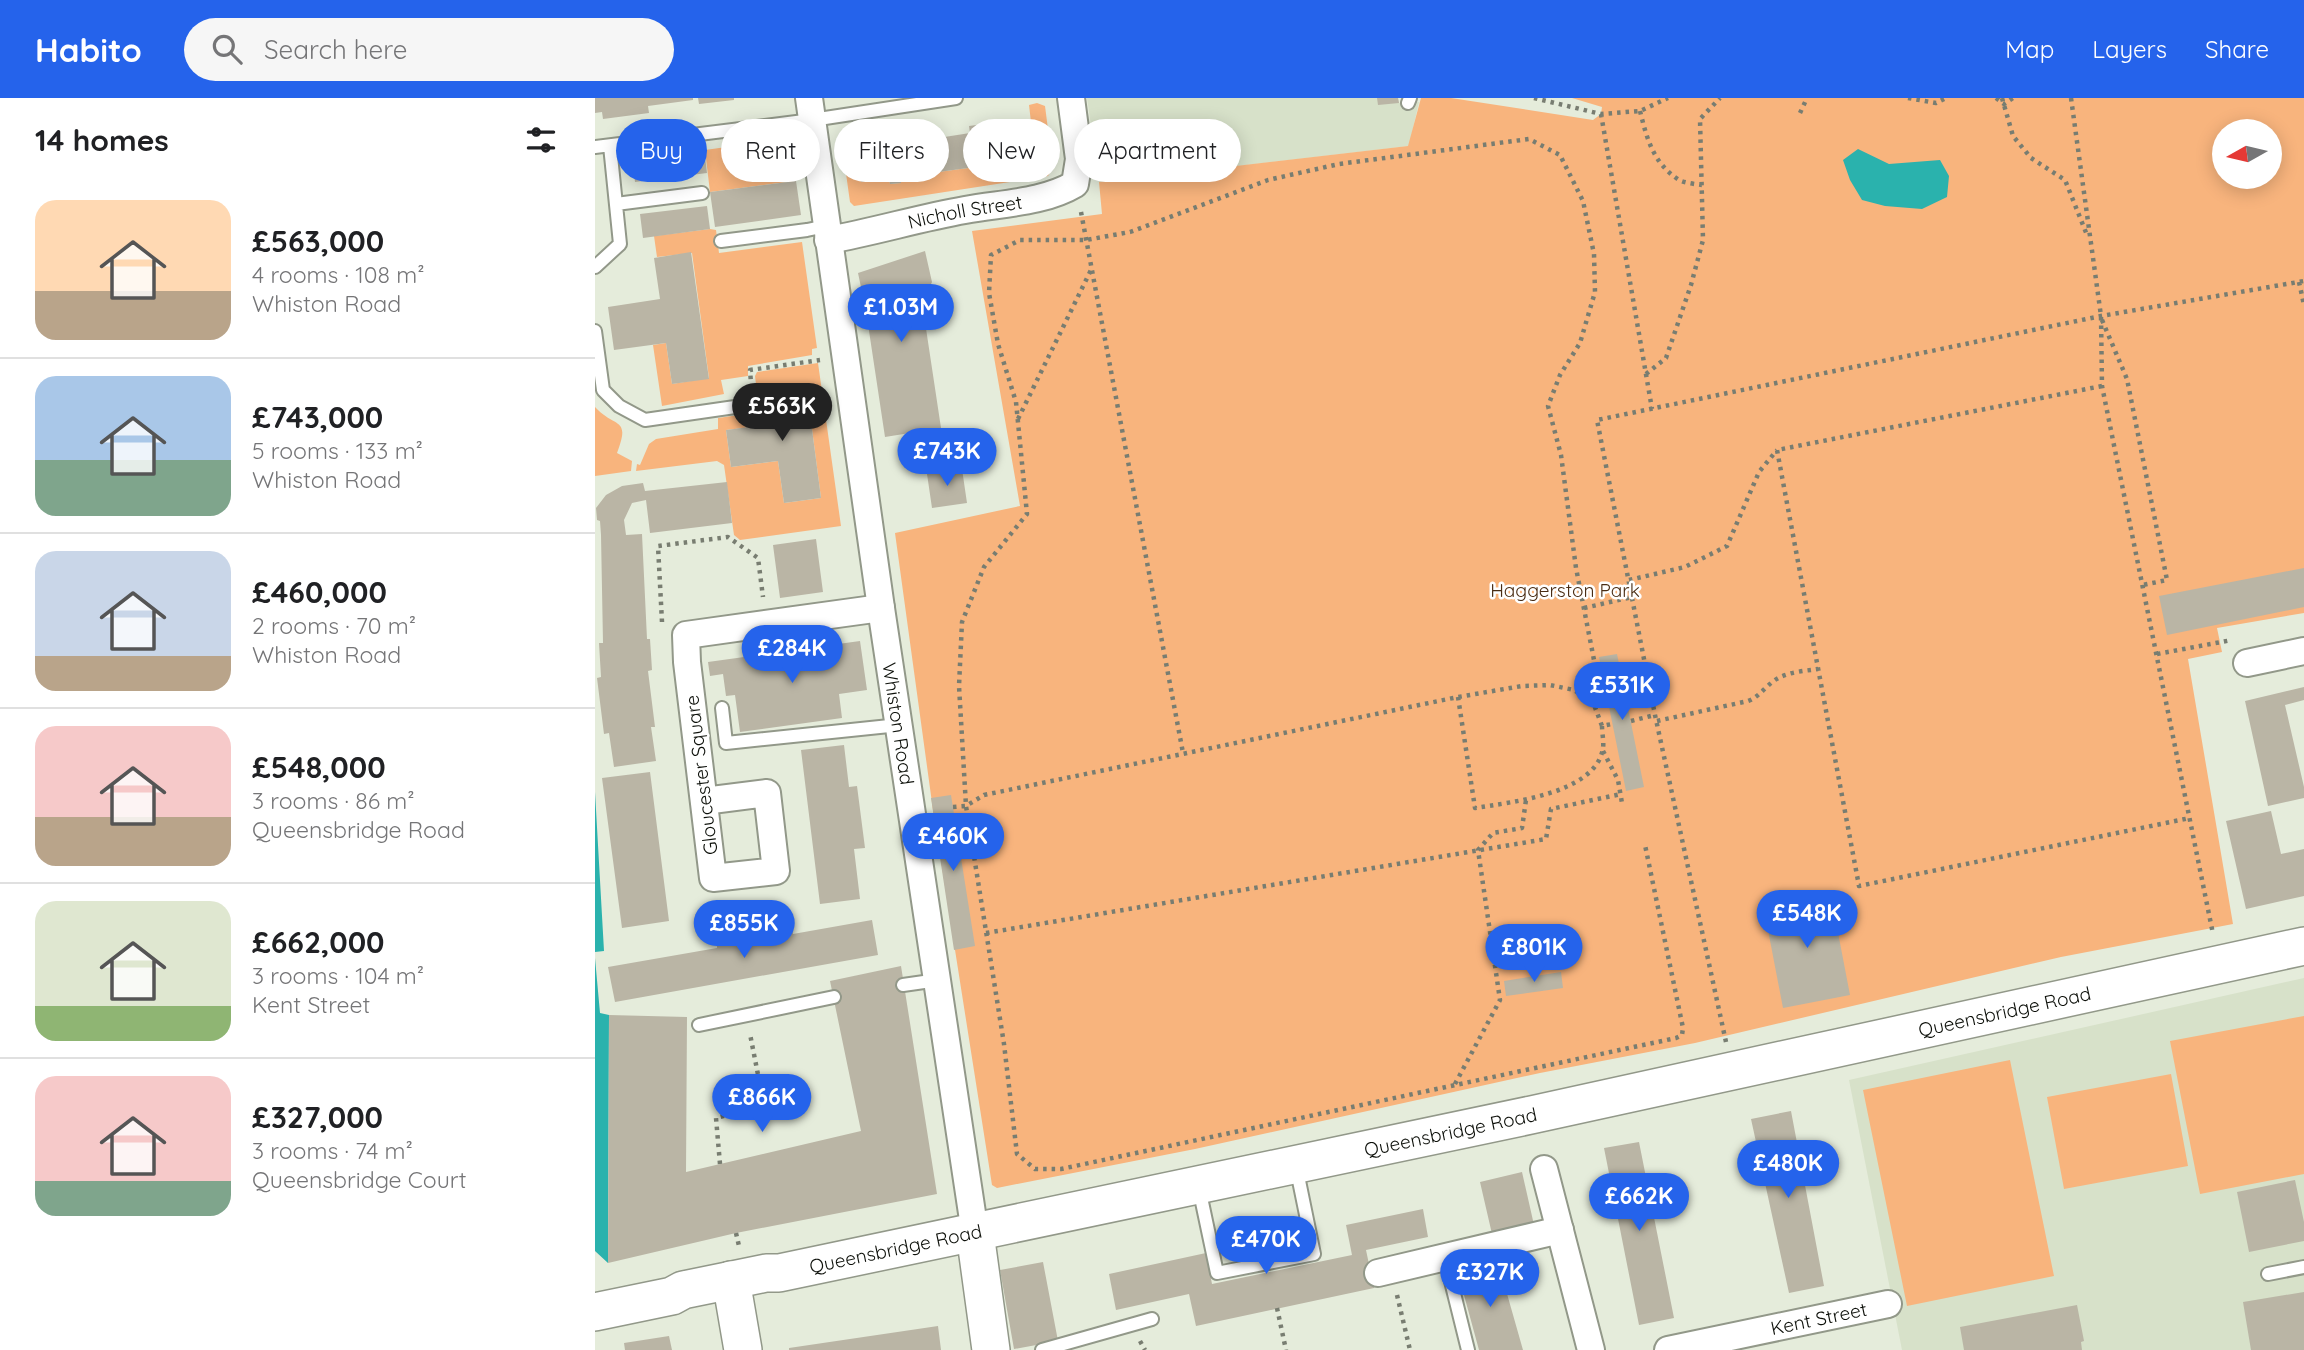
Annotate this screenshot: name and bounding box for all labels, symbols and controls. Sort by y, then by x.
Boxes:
search box [184,18,674,81]
text: Habito [35,29,142,70]
icon: search [208,30,246,68]
text: Search here [264,33,407,66]
text: Map [2005,34,2054,64]
text: Layers [2092,34,2167,64]
text: Share [2205,34,2269,64]
chip: Buy [616,119,707,182]
chip: Rent [721,119,820,182]
chip: Filters [834,119,949,182]
chip: New [963,119,1060,182]
chip: Apartment [1074,119,1241,182]
north arrow [2212,119,2282,189]
map controls [2212,119,2282,189]
text: 14 homes [35,121,169,159]
icon: filters [522,121,560,159]
street label: Nicholl Street [905,190,1024,234]
text: £563,000 [252,222,384,260]
icon: home [91,228,175,312]
text: 4 rooms · 108 m² [252,260,425,289]
pin: £1.03M [844,285,958,344]
text: Whiston Road [252,289,401,318]
text: £1.03M [864,292,938,321]
pin: £563K [733,384,831,443]
text: £563K [748,391,816,420]
text: £743,000 [252,398,383,436]
icon: home [91,404,175,488]
pin: £743K [898,428,996,488]
text: 5 rooms · 133 m² [252,436,423,465]
text: £743K [914,436,981,465]
text: Whiston Road [252,465,401,494]
text: £460,000 [252,573,387,611]
park label: Haggerston Park [1490,578,1640,602]
icon: home [91,579,175,663]
text: 2 rooms · 70 m² [252,611,416,640]
pin: £284K [743,626,841,685]
text: £284K [758,633,826,662]
text: Whiston Road [252,640,401,669]
street label: Whiston Road [877,661,919,786]
pin: £531K [1573,662,1671,722]
text: £531K [1590,670,1654,699]
street label: Gloucester Square [679,694,723,856]
text: £548,000 [252,748,386,786]
icon: home [91,754,175,838]
text: 3 rooms · 86 m² [252,786,415,815]
pin: £460K [904,814,1002,873]
text: Queensbridge Road [252,815,465,844]
text: £460K [918,821,988,850]
pin: £548K [1758,890,1856,950]
text: £548K [1773,898,1841,927]
pin: £855K [695,900,793,960]
text: £855K [710,908,778,937]
text: £662,000 [252,923,384,961]
pin: £801K [1485,924,1583,984]
icon: home [91,929,175,1013]
text: £801K [1501,932,1567,961]
text: 3 rooms · 104 m² [252,961,424,990]
street label: Queensbridge Road [1916,981,2093,1042]
text: Kent Street [252,990,370,1019]
pin: £866K [713,1074,811,1134]
text: £866K [728,1082,796,1111]
text: £327,000 [252,1098,383,1136]
street label: Queensbridge Road [1362,1102,1539,1162]
icon: home [91,1104,175,1188]
text: 3 rooms · 74 m² [252,1136,413,1165]
pin: £480K [1739,1140,1837,1200]
text: £480K [1753,1148,1823,1177]
text: Queensbridge Court [252,1165,466,1194]
pin: £662K [1590,1174,1688,1233]
text: £662K [1605,1181,1673,1210]
pin: £470K [1217,1216,1315,1276]
street label: Queensbridge Road [807,1219,984,1278]
text: £470K [1232,1224,1301,1253]
pin: £327K [1441,1250,1539,1309]
text: £327K [1456,1257,1524,1286]
street label: Kent Street [1768,1297,1869,1340]

